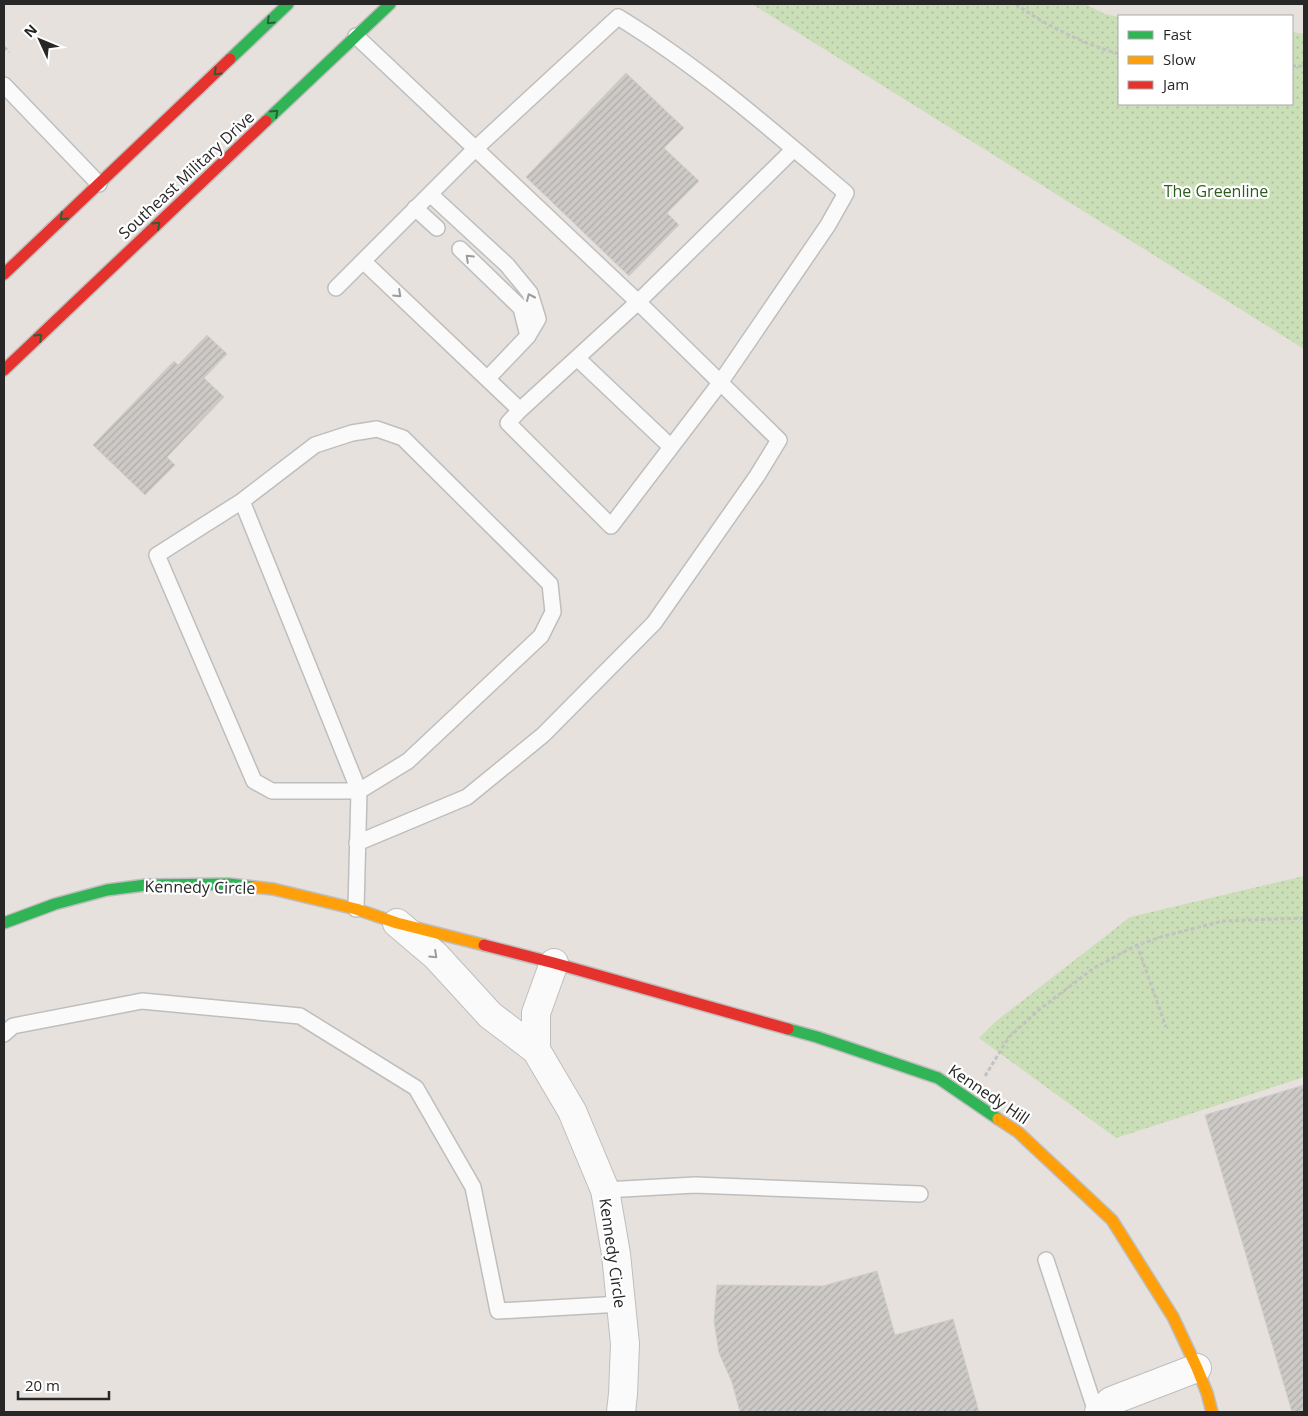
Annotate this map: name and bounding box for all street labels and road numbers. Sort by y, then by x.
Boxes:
street label: Southeast Military Drive [113,106,259,244]
street label: Kennedy Circle [144,875,256,899]
street label: Kennedy Hill [944,1059,1034,1129]
street label: Kennedy Circle [594,1197,632,1309]

